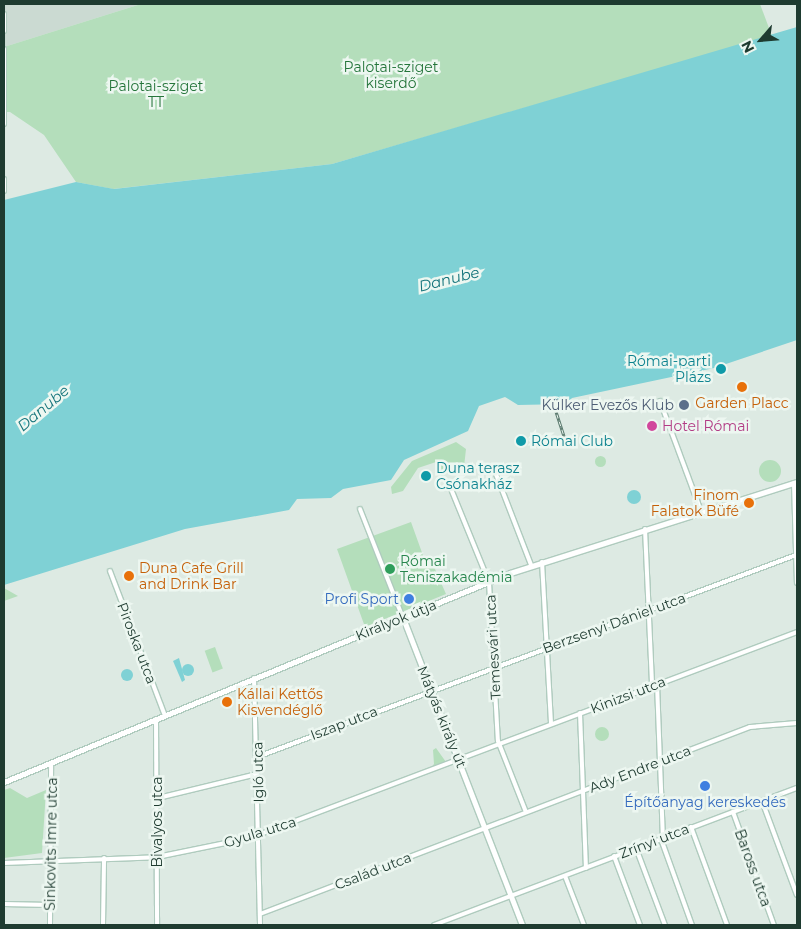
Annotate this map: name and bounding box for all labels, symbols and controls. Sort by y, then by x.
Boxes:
north arrow [736,15,786,65]
text: N [737,38,758,56]
park label: Palotai-sziget kiserdő [344,59,438,92]
park label: Palotai-sziget TT [109,78,203,110]
water label: Danube [417,263,481,295]
place label: Római-parti Plázs [627,353,711,386]
marker: Római-parti Plázs [715,363,727,375]
water label: Danube [13,381,73,435]
marker: Garden Placc [736,381,748,393]
place label: Garden Placc [695,395,789,411]
place label: Külker Evezős Klub [541,397,674,413]
marker: Külker Evezős Klub [678,399,690,411]
place label: Hotel Római [662,418,749,434]
marker: Hotel Római [646,420,658,432]
place label: Római Club [531,433,613,449]
marker: Római Club [515,435,527,447]
place label: Duna terasz Csónakház [436,460,520,492]
marker: Duna terasz Csónakház [420,470,432,482]
place label: Finom Falatok Büfé [651,487,739,520]
marker: Finom Falatok Büfé [743,497,755,509]
place label: Római Teniszakadémia [400,553,513,586]
place label: Duna Cafe Grill and Drink Bar [139,560,244,592]
marker: Római Teniszakadémia [384,563,396,575]
marker: Duna Cafe Grill and Drink Bar [123,570,135,582]
street label: Berzsenyi Dániel utca [540,589,688,657]
place label: Profi Sport [324,591,399,607]
marker: Profi Sport [403,593,415,605]
street label: Temesvári utca [482,594,504,700]
street label: Királyok útja [353,596,439,644]
street label: Piroska utca [114,600,160,686]
street label: Mátyás király út [414,664,470,770]
street label: Kinizsi utca [588,673,668,717]
place label: Kállai Kettős Kisvendéglő [237,686,323,719]
marker: Kállai Kettős Kisvendéglő [221,696,233,708]
street label: Iszap utca [308,703,380,743]
street label: Igló utca [249,741,267,803]
street label: Ady Endre utca [587,742,693,796]
street label: Bivalyos utca [149,776,165,868]
street label: Sinkovits Imre utca [41,777,61,911]
marker: Építőanyag kereskedés [699,780,711,792]
place label: Építőanyag kereskedés [624,794,786,810]
street label: Gyula utca [222,813,298,851]
street label: Zrínyi utca [617,820,691,862]
street label: Baross utca [731,827,775,909]
street label: Család utca [332,849,414,893]

